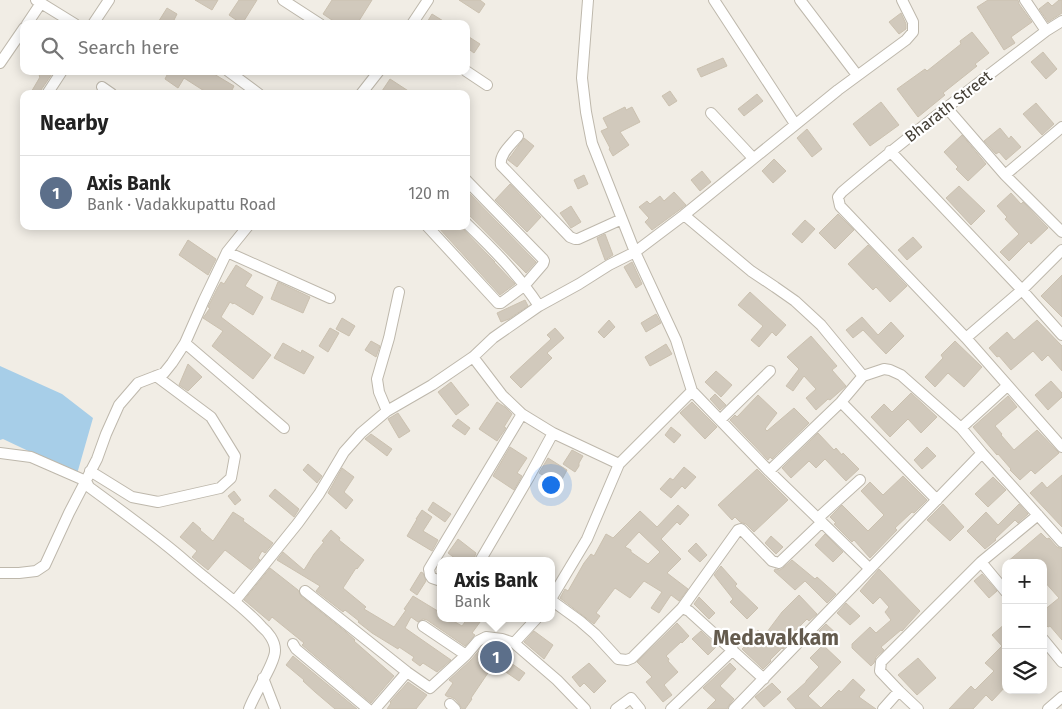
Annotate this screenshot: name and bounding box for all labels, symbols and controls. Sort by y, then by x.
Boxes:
search box [20,20,470,75]
icon: search [38,34,66,62]
text: Search here [78,36,179,59]
street label: Bharath Street [901,66,996,146]
text: Nearby [40,110,108,136]
text: Axis Bank [87,172,171,195]
text: 1 [52,184,60,203]
text: 120 m [408,184,450,203]
text: Bank · Vadakkupattu Road [87,195,276,214]
your location [538,472,564,498]
popup [437,557,555,622]
map controls [1002,559,1047,694]
button: + [1002,559,1047,604]
text: Axis Bank [454,569,538,592]
text: Bank [454,592,490,611]
button: − [1002,604,1047,649]
district label: Medavakkam [713,625,839,651]
pin: 1 [480,638,512,676]
button: layers [1002,649,1047,694]

